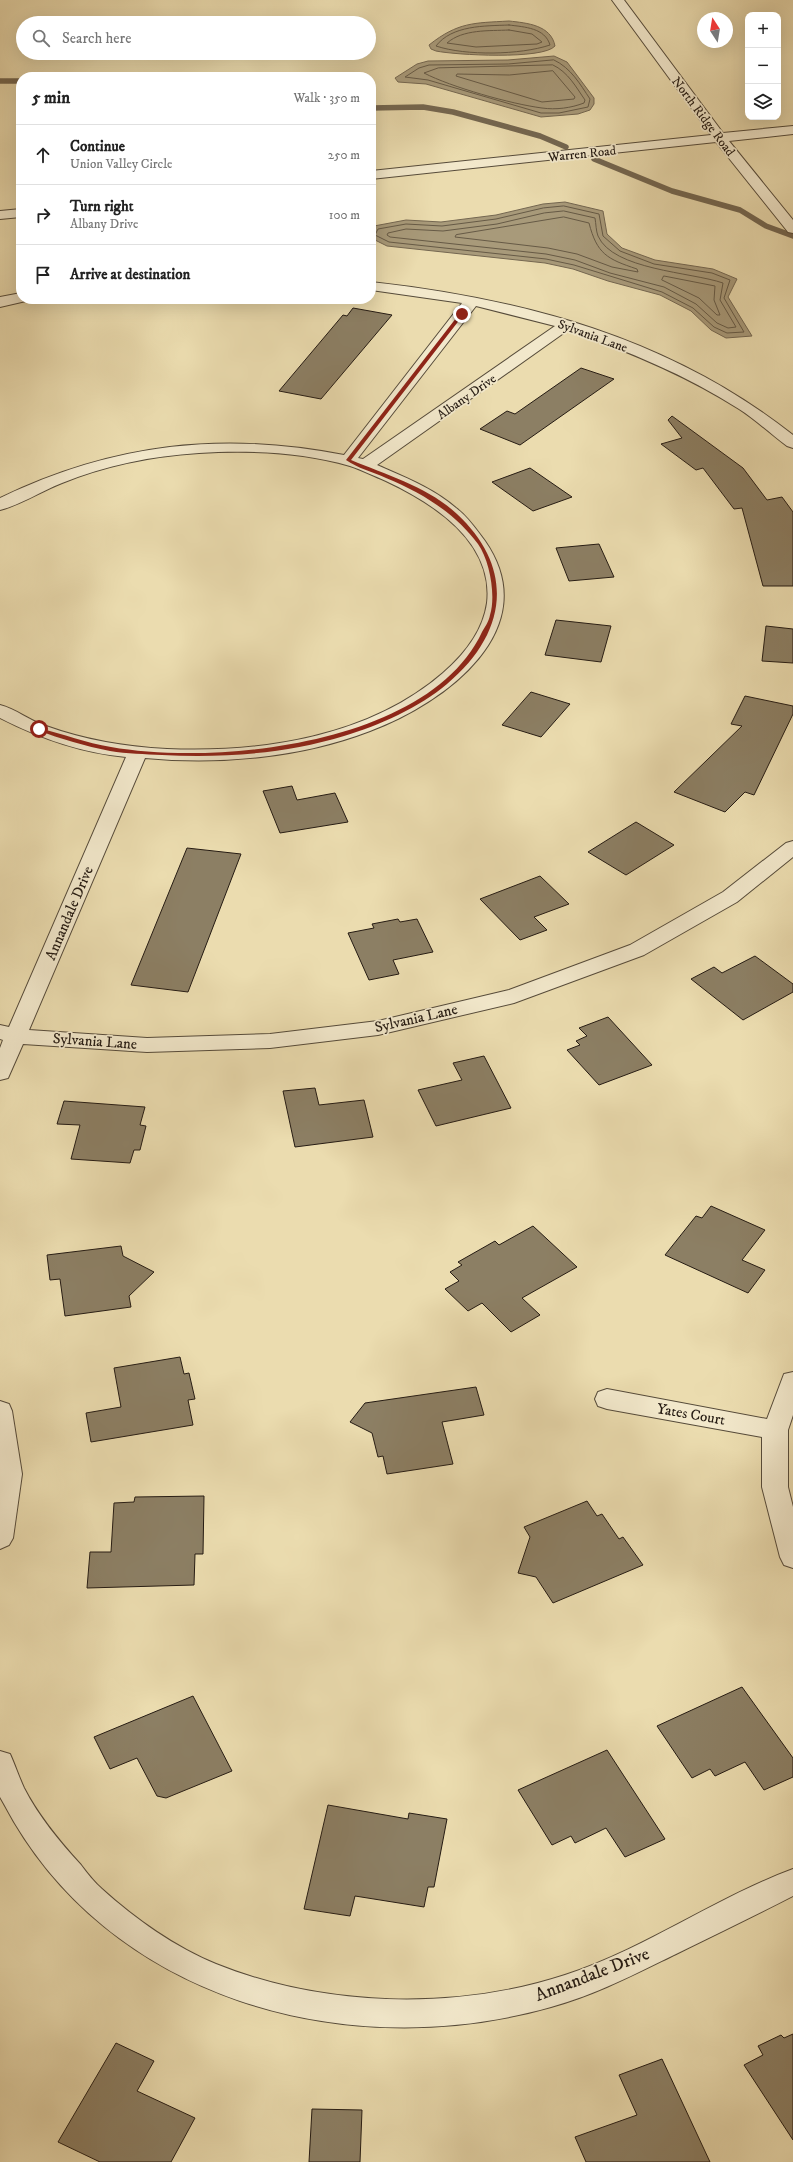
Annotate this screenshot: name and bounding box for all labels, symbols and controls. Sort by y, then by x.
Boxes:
north arrow [697,12,733,48]
map controls [745,12,781,120]
button: + [745,12,781,48]
search box [16,16,376,60]
icon: search [30,27,52,49]
text: Search here [62,29,131,48]
button: − [745,48,781,84]
street label: North Ridge Road [668,74,739,160]
button: layers [745,84,781,120]
text: 5 min [32,87,70,109]
text: Walk · 350 m [293,90,360,106]
text: Continue [70,137,125,156]
street label: Warren Road [546,142,617,166]
icon: ahead [32,144,54,166]
text: 250 m [328,147,360,163]
text: Union Valley Circle [70,156,172,172]
text: Turn right [70,197,133,216]
icon: right [32,204,54,226]
text: 100 m [329,207,360,223]
text: Albany Drive [70,216,138,232]
icon: arrive [32,264,54,286]
text: Arrive at destination [70,265,190,284]
route end [453,305,471,323]
street label: Sylvania Lane [556,316,630,356]
street label: Albany Drive [434,371,499,423]
route start [30,720,48,738]
street label: Annandale Drive [41,863,98,963]
street label: Sylvania Lane [373,1000,459,1037]
street label: Sylvania Lane [52,1029,138,1054]
street label: Yates Court [655,1399,727,1430]
street label: Annandale Drive [532,1943,653,2007]

